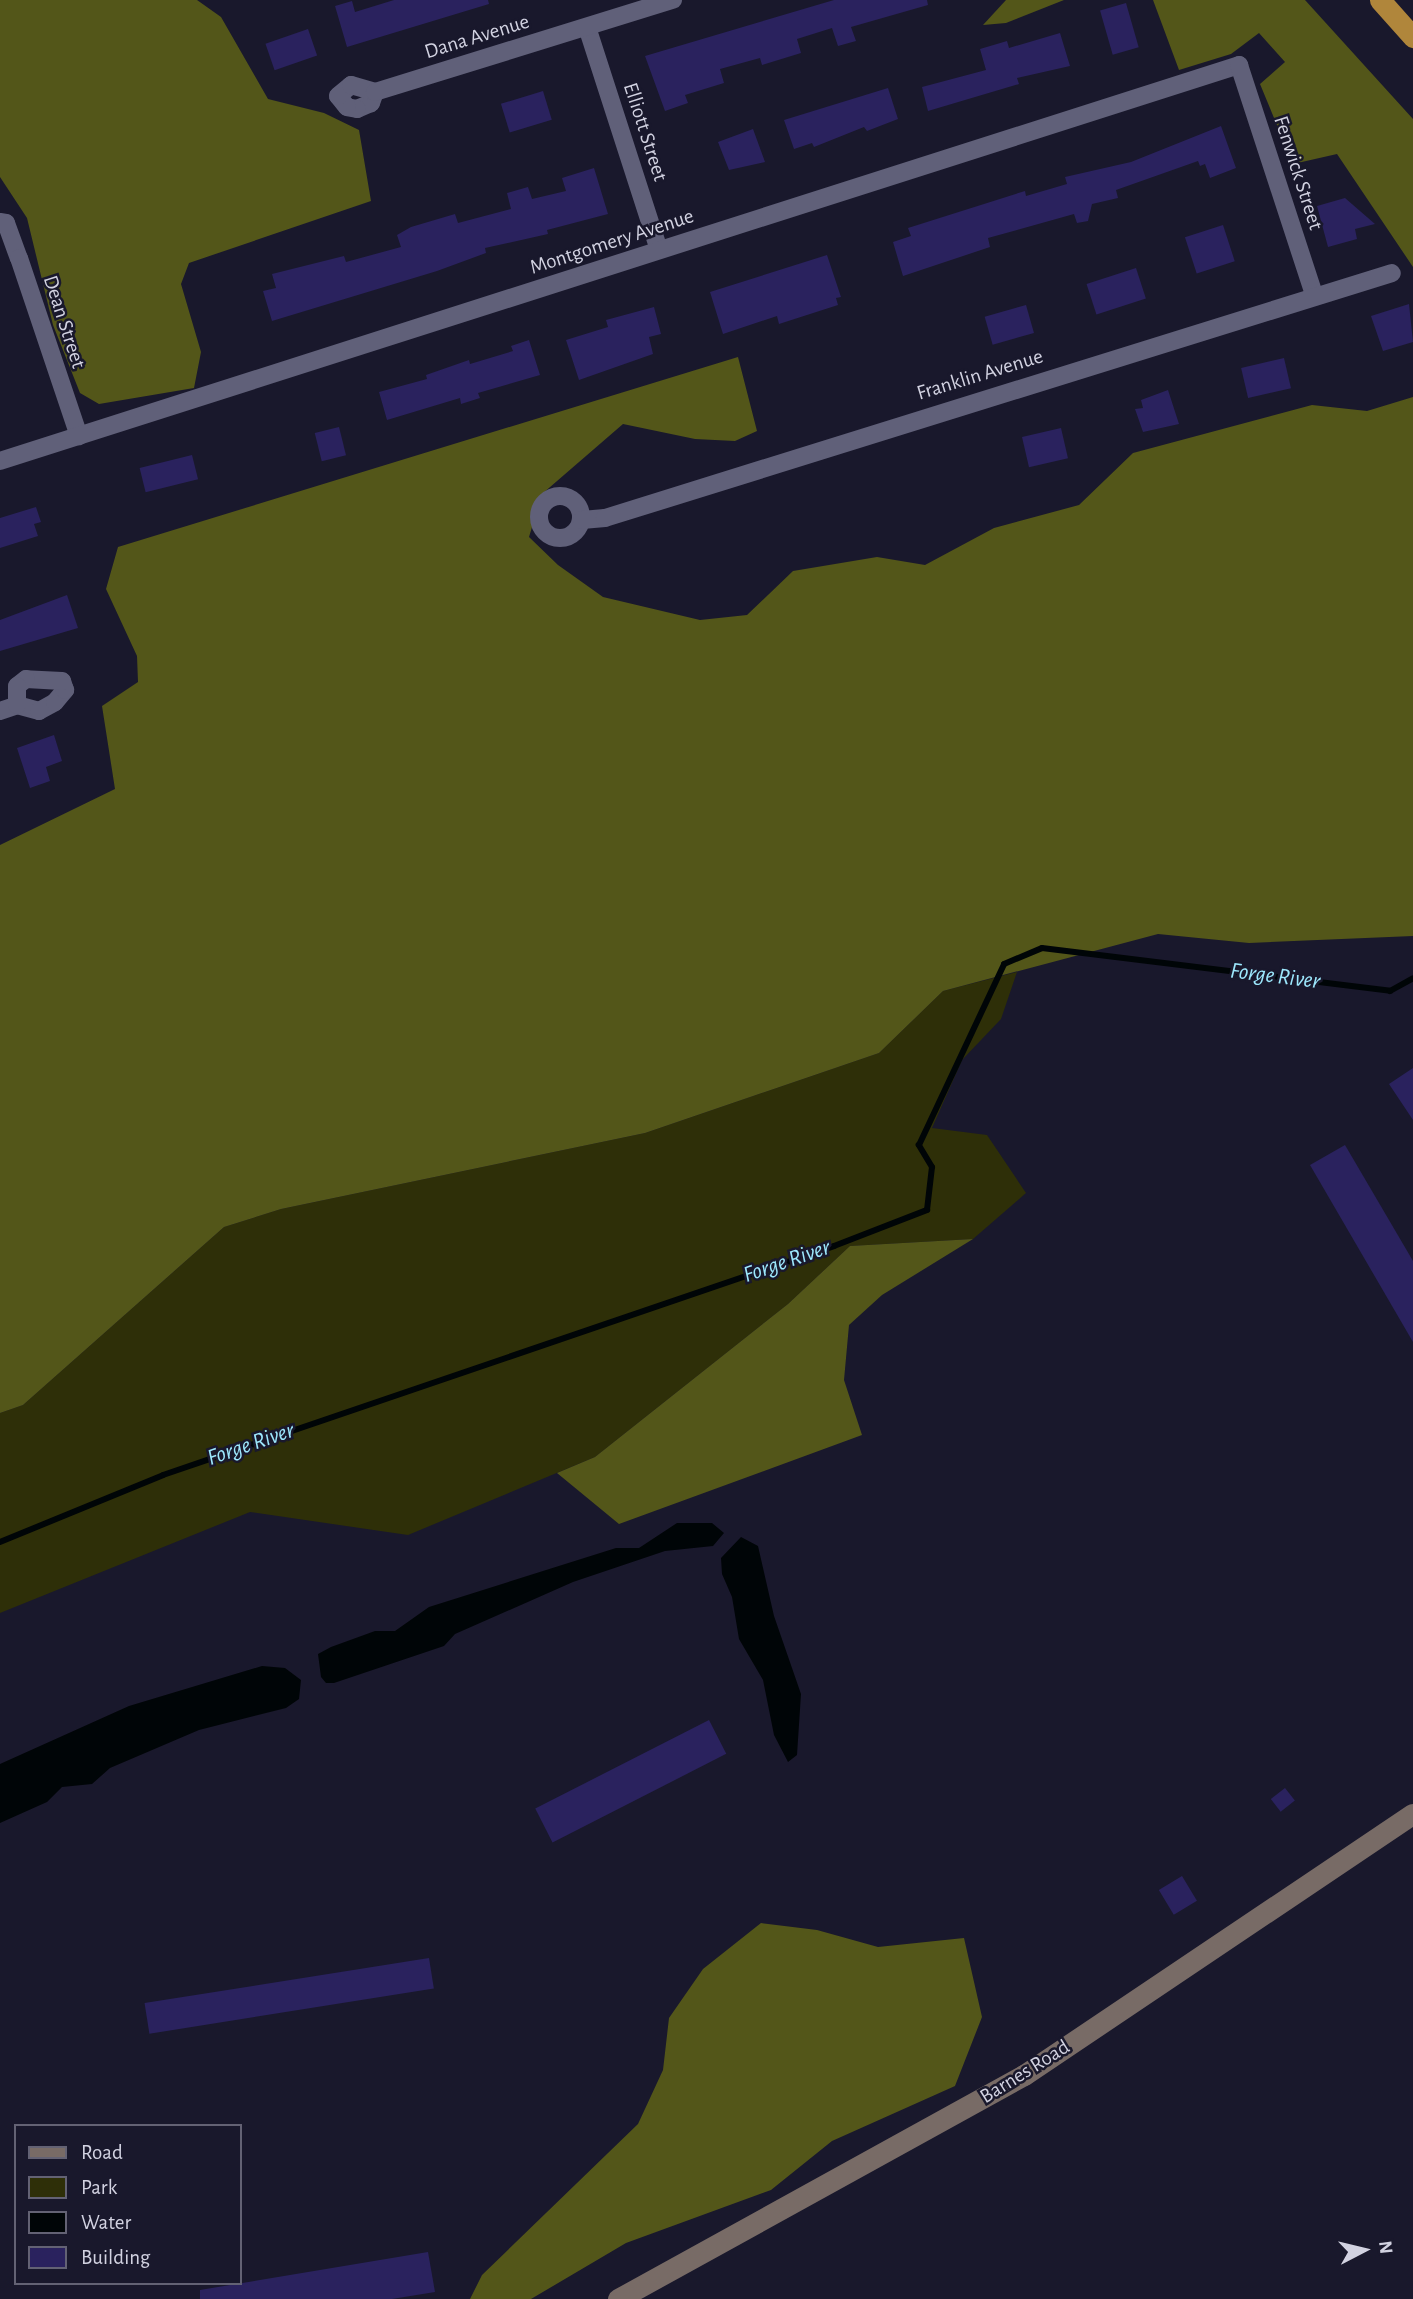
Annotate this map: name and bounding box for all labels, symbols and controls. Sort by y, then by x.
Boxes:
street label: Dana Avenue [422,9,532,65]
street label: Elliott Street [617,80,673,184]
street label: Fenwick Street [1268,113,1328,233]
street label: Montgomery Avenue [527,204,697,280]
street label: Dean Street [37,272,91,372]
street label: Franklin Avenue [914,344,1046,406]
water label: Forge River [1229,958,1321,996]
water label: Forge River [740,1234,834,1290]
water label: Forge River [204,1417,298,1473]
street label: Barnes Road [975,2035,1075,2109]
legend [14,2124,242,2285]
text: Road [81,2142,123,2163]
text: Park [81,2177,117,2198]
text: Water [81,2212,131,2233]
north arrow [1329,2215,1399,2285]
text: N [1375,2240,1396,2255]
text: Building [81,2247,150,2268]

